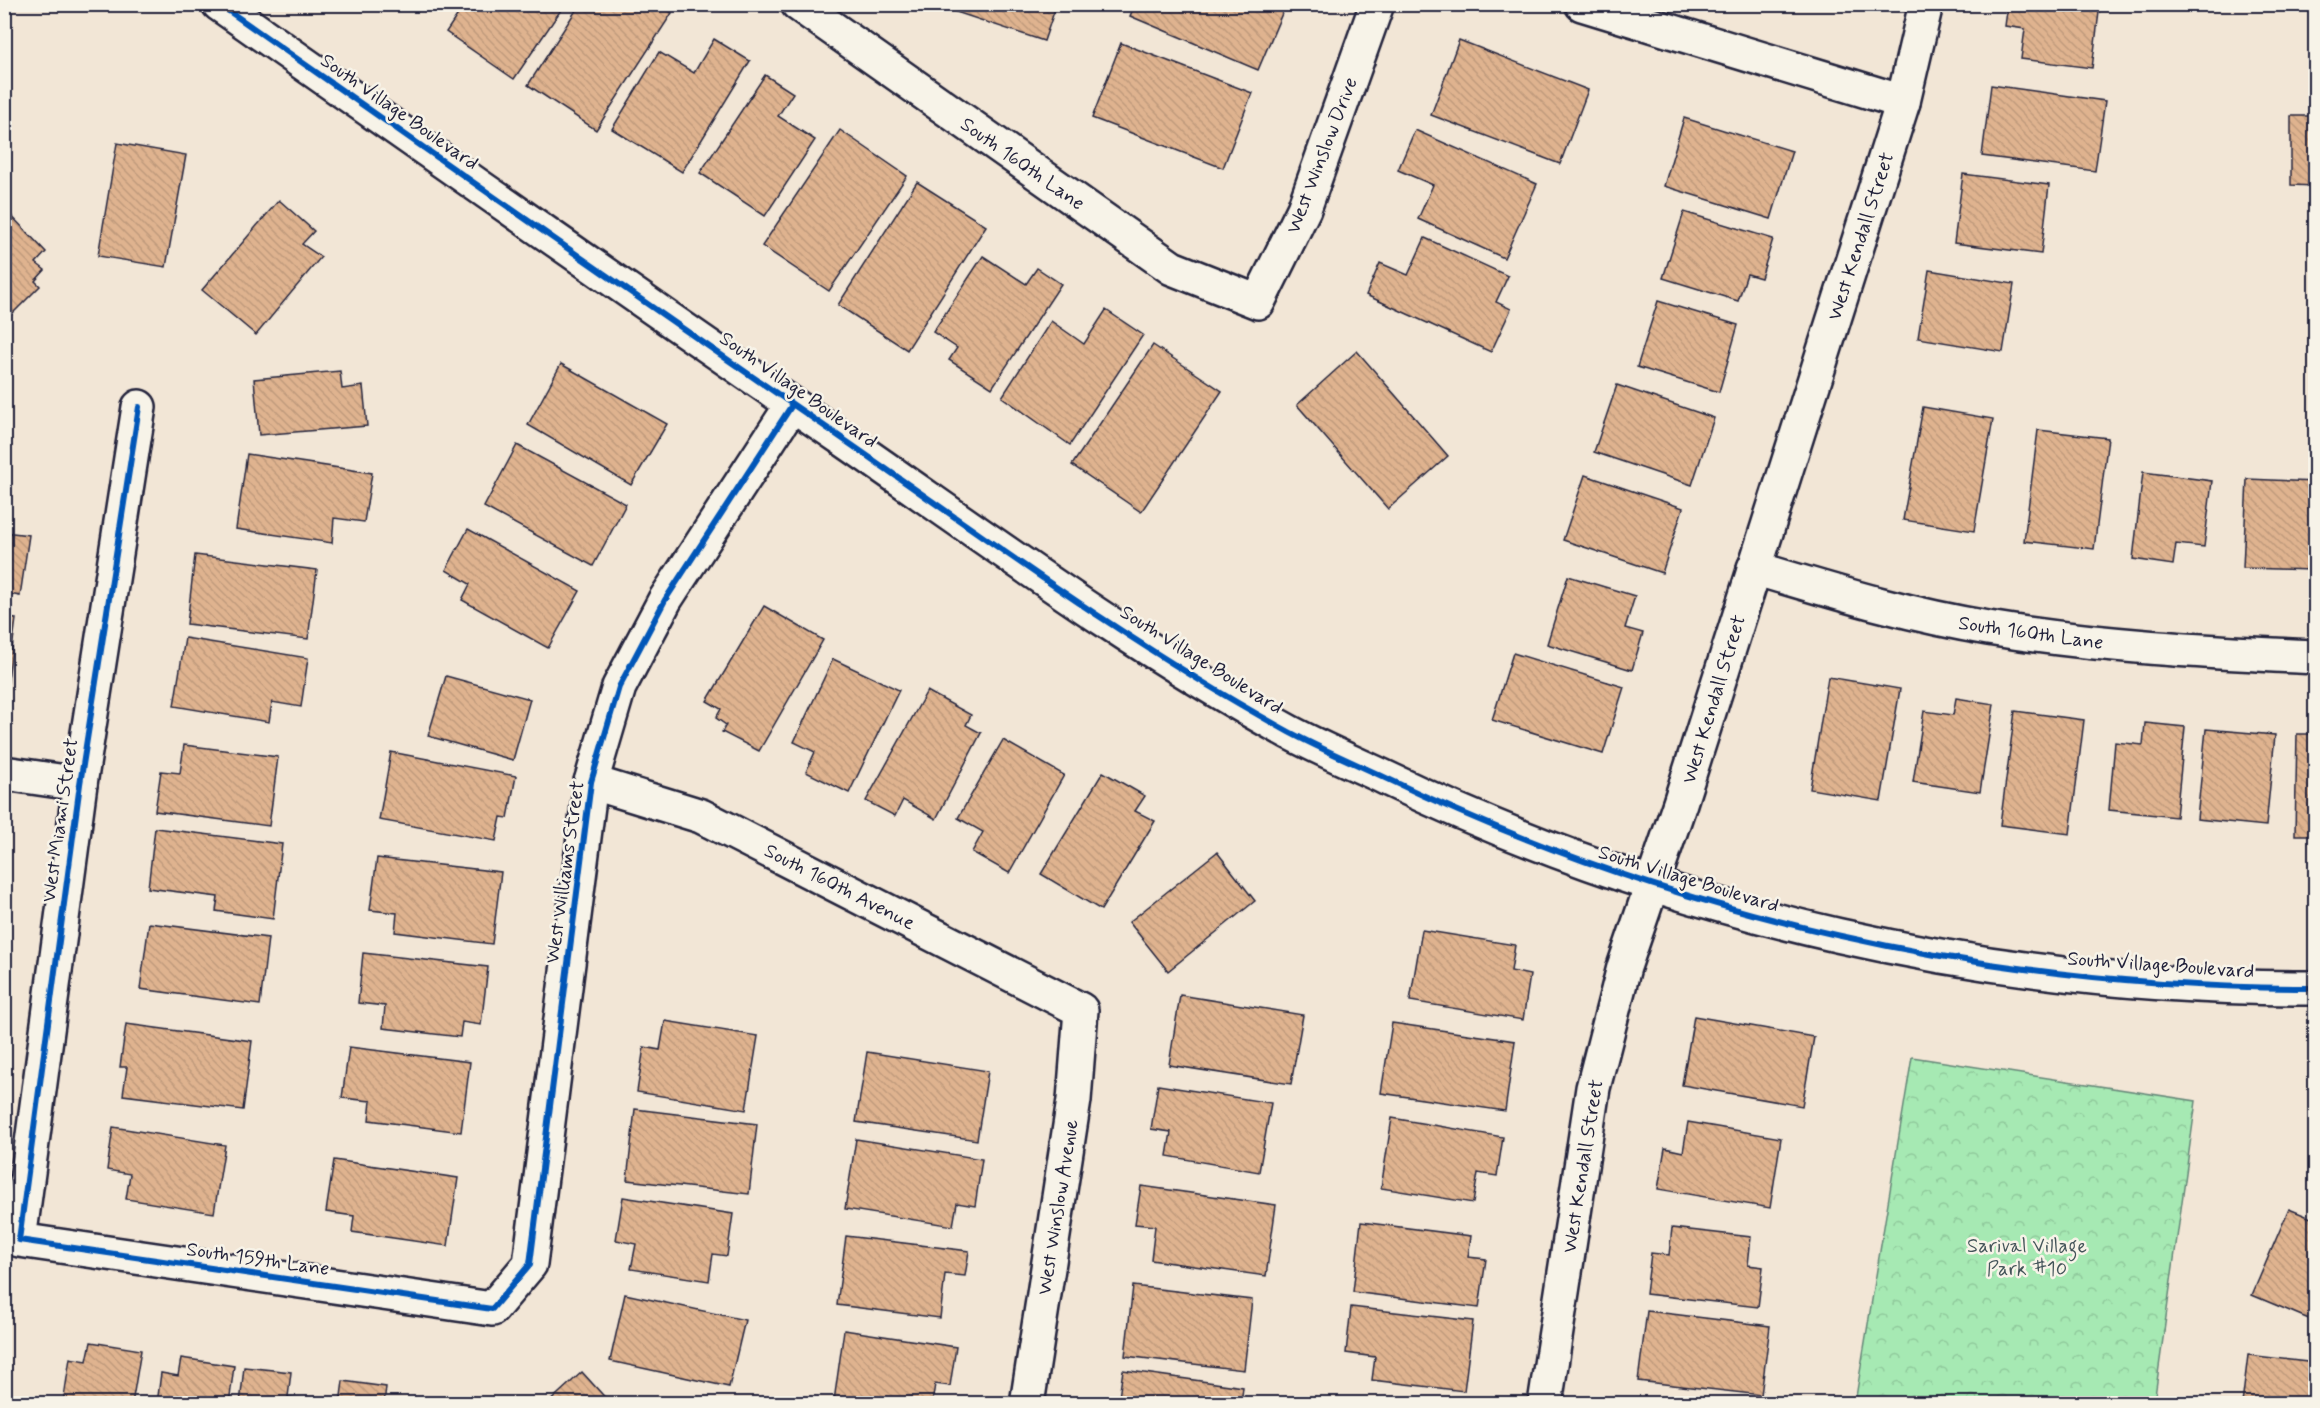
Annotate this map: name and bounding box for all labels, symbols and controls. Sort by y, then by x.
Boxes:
street label: South Village Boulevard [315,47,484,177]
street label: West Winslow Drive [1280,73,1365,238]
street label: South 160th Lane [955,111,1090,217]
street label: West Kendall Street [1821,149,1901,324]
street label: South Village Boulevard [714,325,883,455]
street label: South Village Boulevard [1115,599,1288,721]
street label: South 160th Lane [1957,610,2105,657]
street label: West Kendall Street [1676,612,1753,787]
street label: West Miami Street [36,736,85,904]
street label: West Williams Street [539,779,592,965]
street label: South 160th Avenue [759,838,919,937]
street label: South Village Boulevard [1595,839,1782,920]
street label: South Village Boulevard [2066,945,2255,986]
street label: West Kendall Street [1556,1078,1611,1255]
street label: West Winslow Avenue [1031,1118,1086,1297]
park label: Sarival Village Park #10 [1967,1233,2087,1283]
street label: South 159th Lane [185,1236,331,1283]

